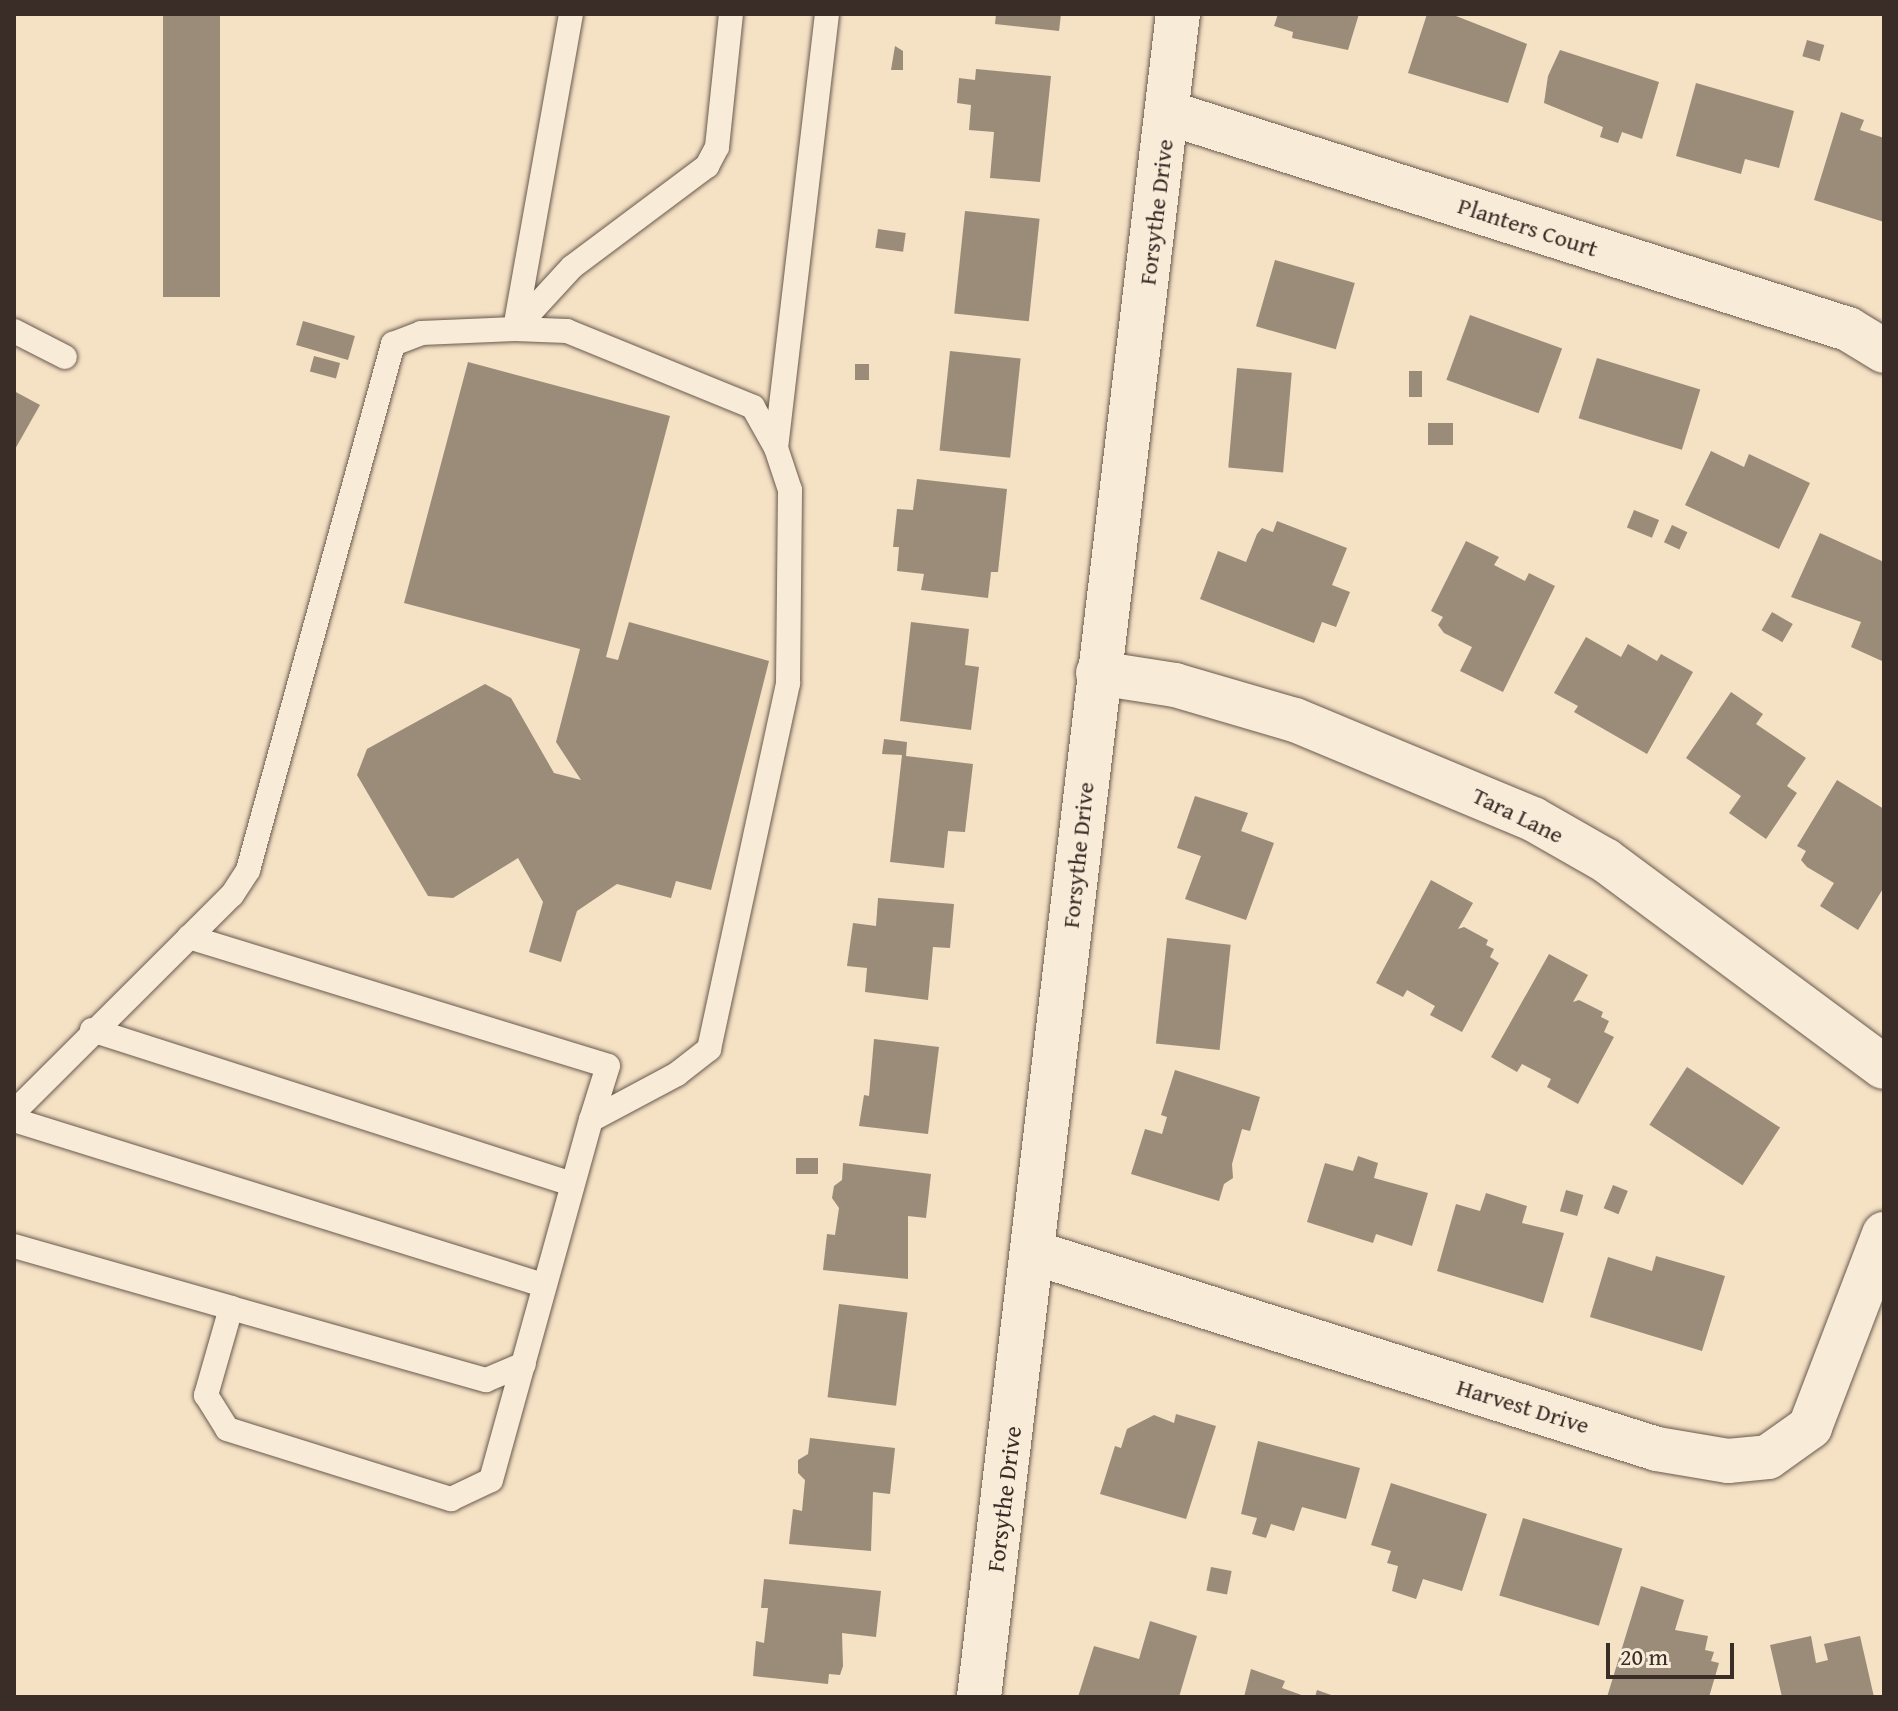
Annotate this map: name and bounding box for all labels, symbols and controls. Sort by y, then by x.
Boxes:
street label: Forsythe Drive [1133,137,1179,287]
street label: Planters Court [1454,191,1602,263]
street label: Forsythe Drive [1056,781,1100,929]
street label: Tara Lane [1468,781,1568,849]
street label: Harvest Drive [1453,1372,1593,1440]
street label: Forsythe Drive [981,1424,1027,1574]
scale bar [1610,1627,1738,1677]
text: 20 m [1620,1639,1668,1674]

